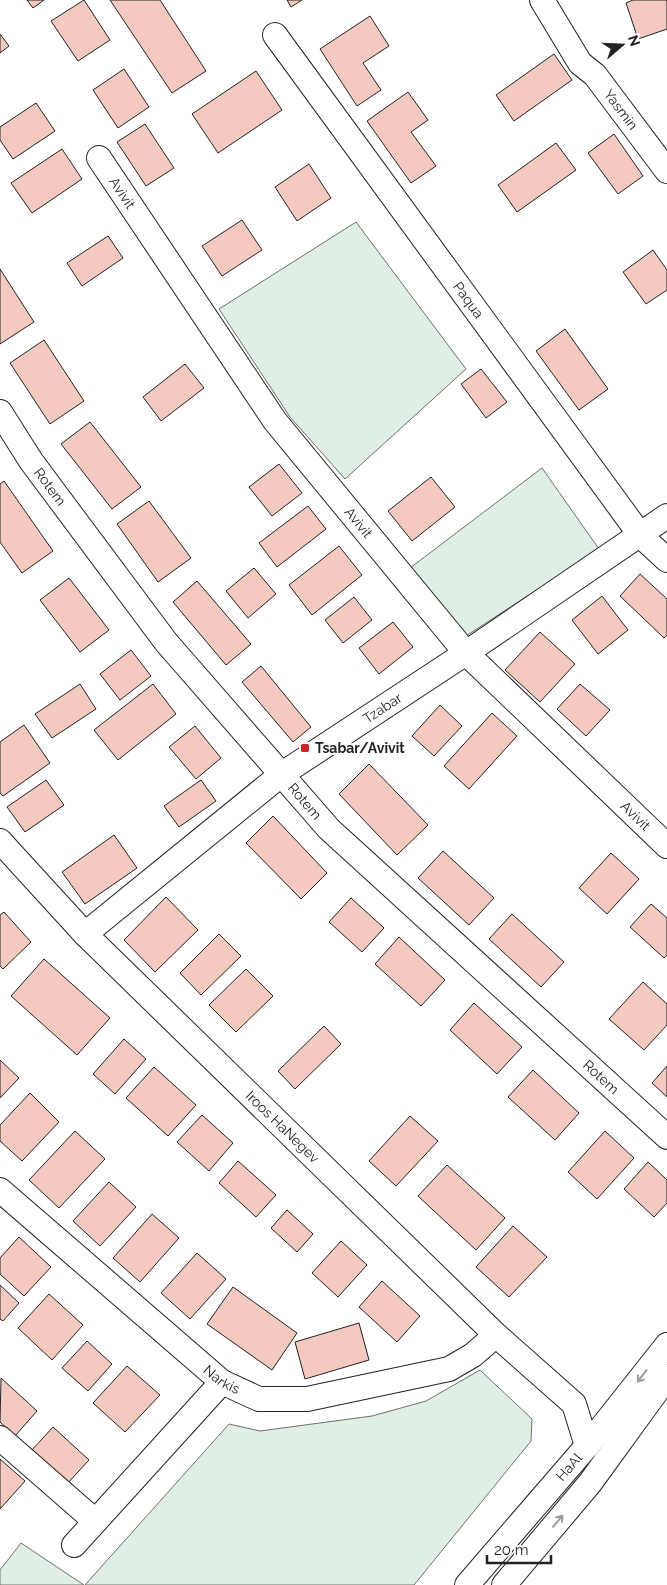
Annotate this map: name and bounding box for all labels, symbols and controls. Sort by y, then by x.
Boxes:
north arrow [597,20,647,70]
text: N [625,33,644,48]
street label: Yasmin [601,86,641,133]
street label: Avivit [106,174,139,212]
street label: Paqua [450,279,487,321]
street label: Rotem [31,465,69,509]
street label: Avivit [341,504,376,541]
street label: Tzabar [360,689,405,726]
place label: Tsabar/Avivit [315,740,405,756]
marker: Tsabar/Avivit [299,742,311,754]
street label: Rotem [285,780,325,823]
street label: Avivit [617,798,654,834]
street label: Rotem [580,1057,622,1097]
street label: Iroos HaNegev [243,1087,323,1166]
street label: Narkis [200,1362,243,1397]
one-way arrow [637,1369,648,1382]
street label: HaAl [553,1450,585,1484]
one-way arrow [552,1515,563,1528]
scale bar [487,1532,551,1564]
text: 20 m [494,1541,529,1559]

